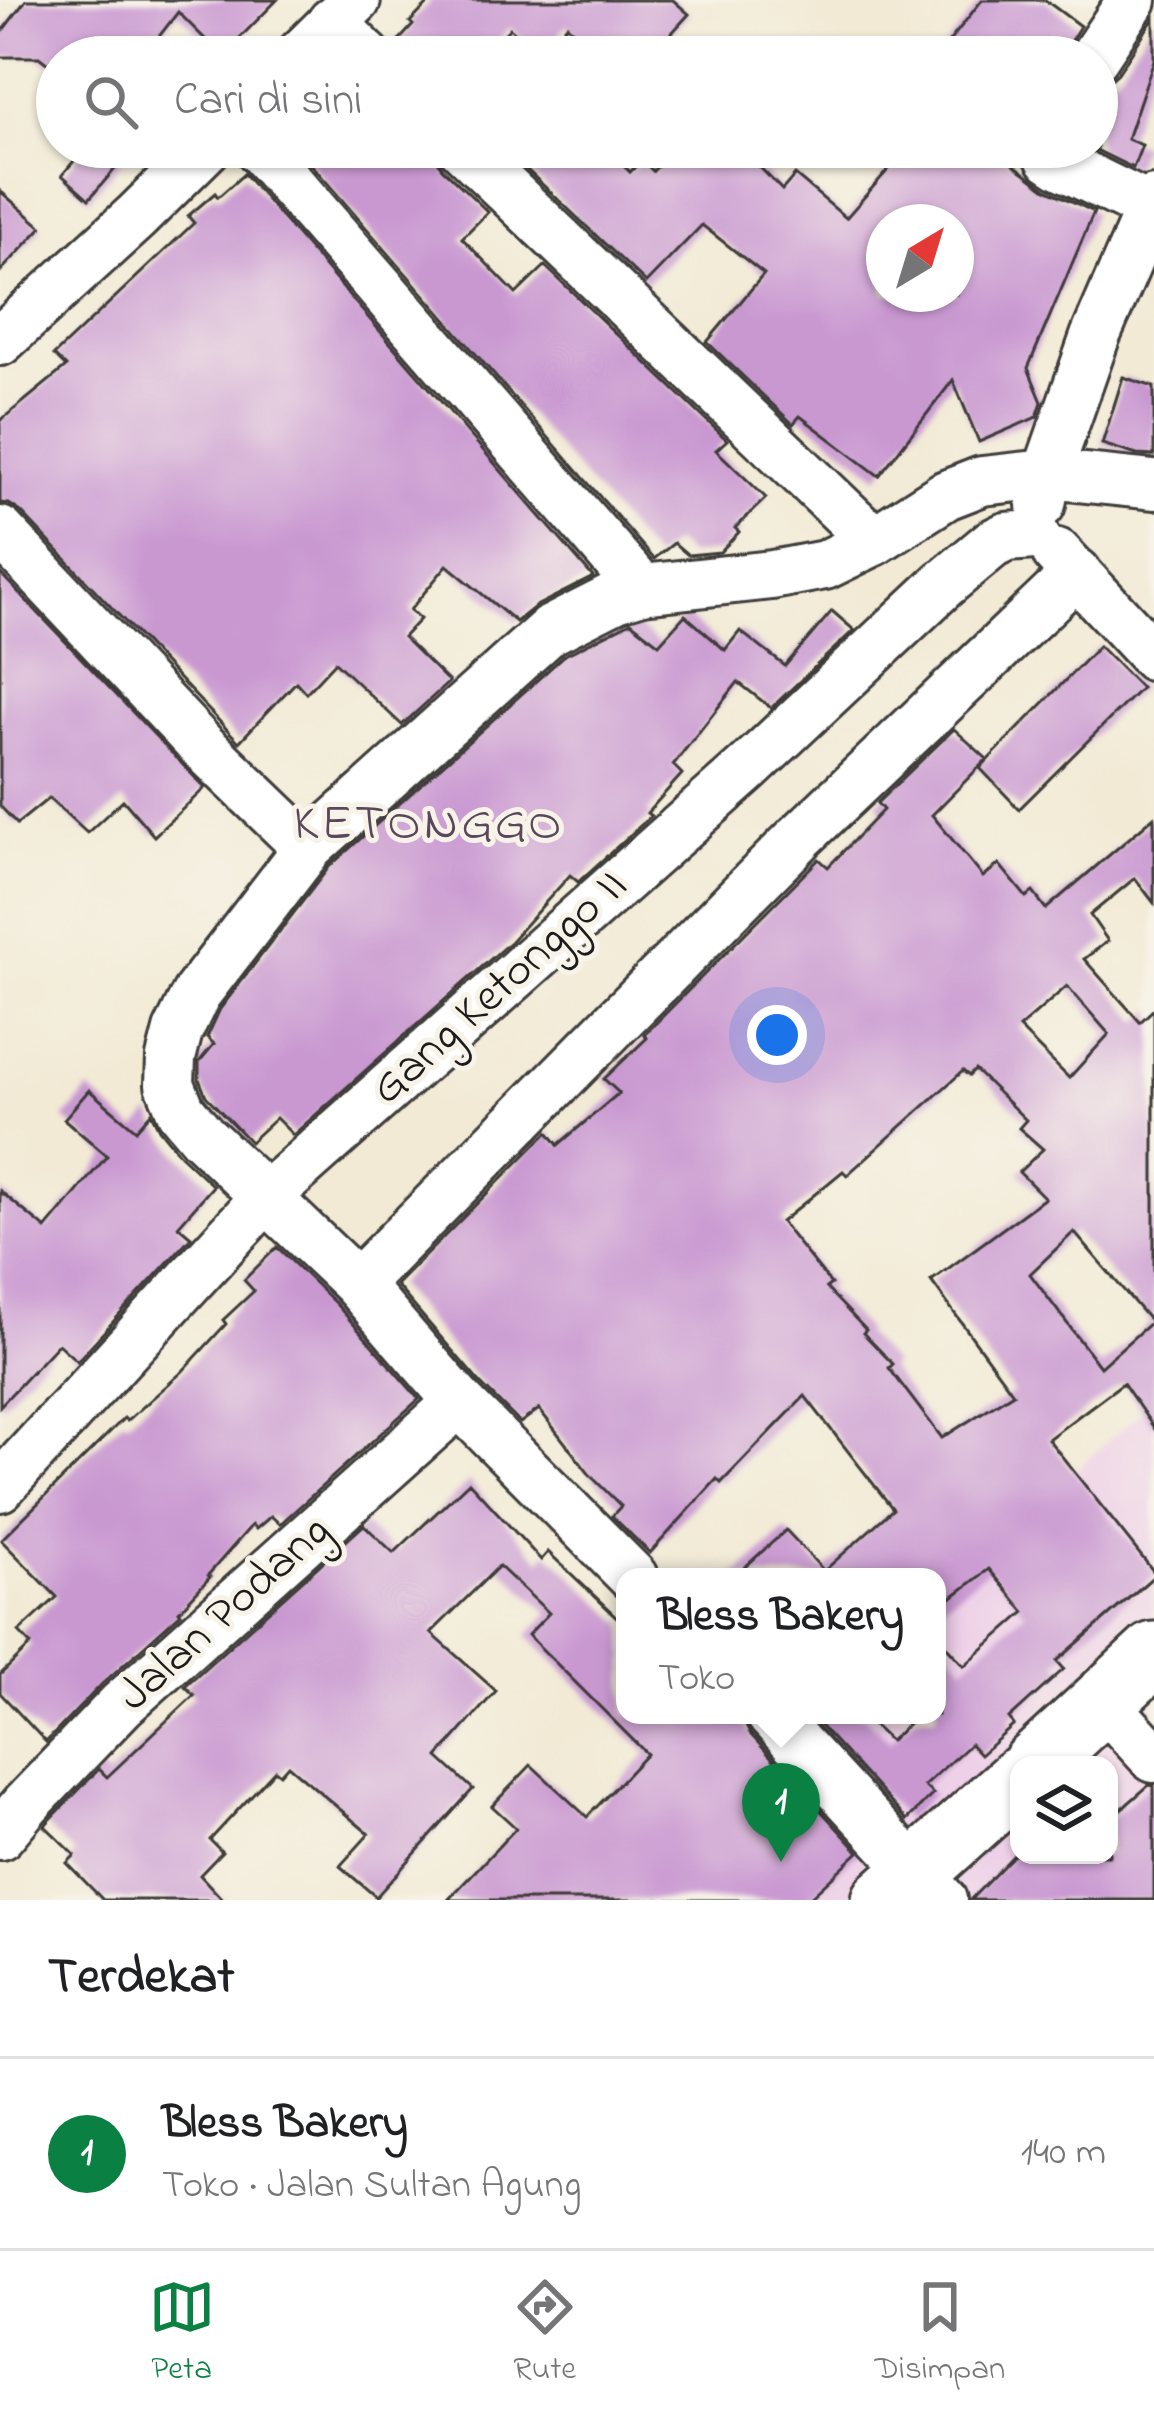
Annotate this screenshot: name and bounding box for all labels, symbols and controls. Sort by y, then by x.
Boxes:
search box [36,36,1118,168]
icon: search [78,69,144,135]
text: Cari di sini [174,69,362,135]
north arrow [866,204,974,312]
district label: KETONGGO [293,788,565,863]
street label: Gang Ketonggo II [356,853,645,1124]
your location [747,1005,807,1065]
street label: Jalan Podang [102,1499,348,1730]
popup [616,1568,946,1724]
text: Bless Bakery [658,1585,904,1651]
text: Toko [658,1651,735,1708]
map controls [1010,1756,1118,1864]
button: layers [1010,1756,1118,1864]
pin: 1 [742,1763,820,1862]
text: Terdekat [48,1941,234,2016]
text: Bless Bakery [162,2092,408,2158]
text: 1 [81,2125,93,2182]
text: 140 m [1021,2125,1106,2182]
text: Toko · Jalan Sultan Agung [162,2158,581,2215]
tab: Peta [149,2274,215,2394]
tab: Rute [512,2274,578,2394]
tab: Disimpan [875,2274,1005,2394]

